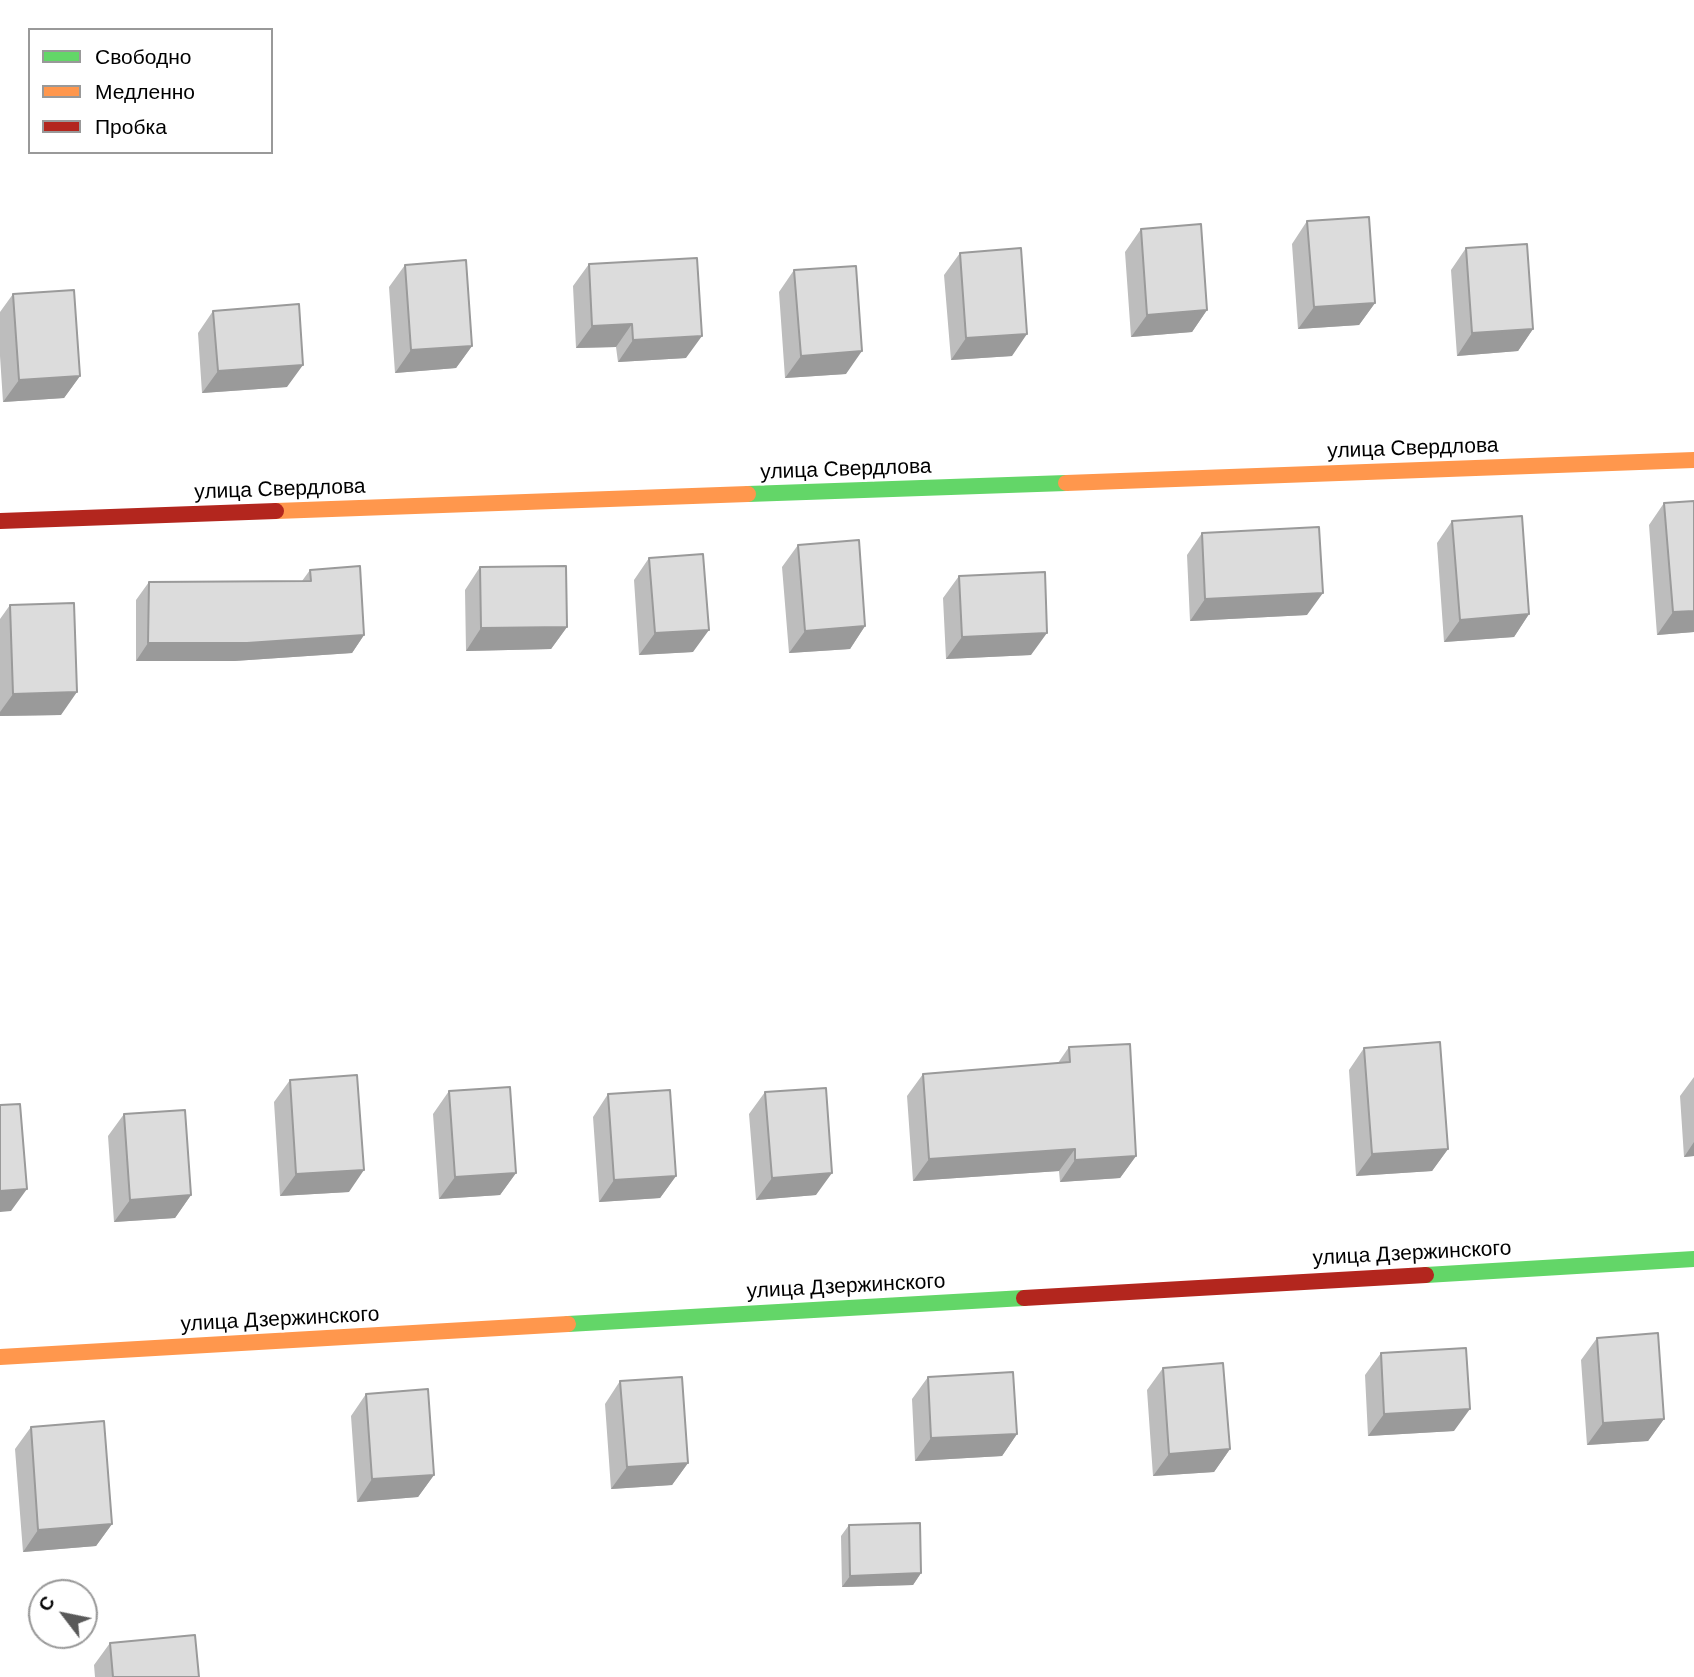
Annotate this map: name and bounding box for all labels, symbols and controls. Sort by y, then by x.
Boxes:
legend [28,28,273,154]
text: Свободно [95,43,192,71]
text: Медленно [95,78,195,106]
text: Пробка [95,113,167,141]
street label: улица Свердлова [1327,433,1499,465]
street label: улица Свердлова [760,454,932,486]
street label: улица Свердлова [194,474,366,506]
street label: улица Дзержинского [1312,1236,1512,1272]
street label: улица Дзержинского [746,1269,946,1305]
street label: улица Дзержинского [180,1302,380,1338]
north arrow [28,1579,98,1649]
text: С [32,1591,61,1616]

